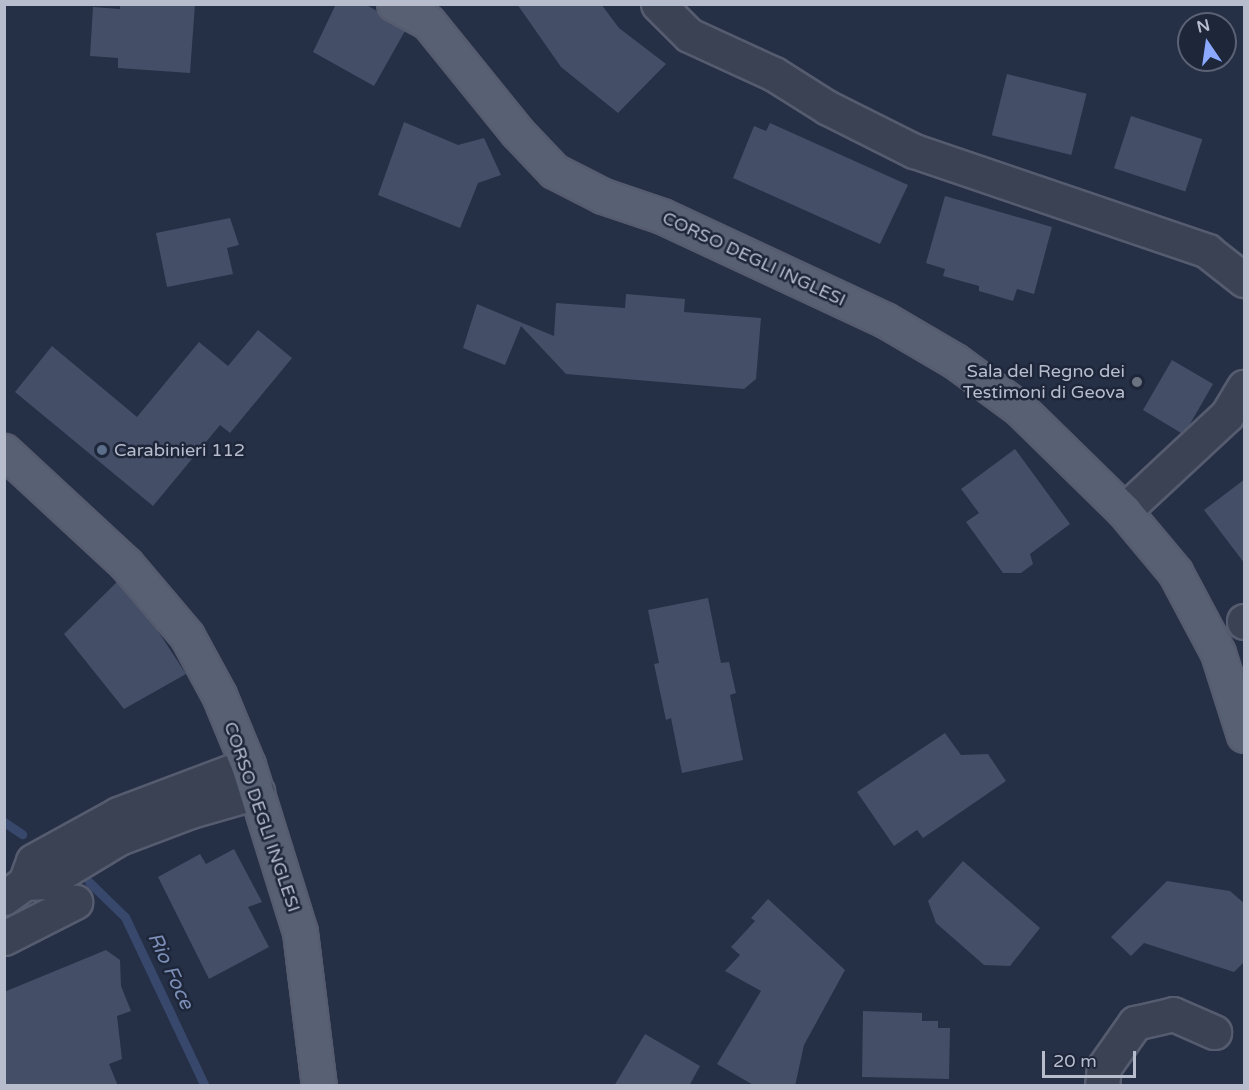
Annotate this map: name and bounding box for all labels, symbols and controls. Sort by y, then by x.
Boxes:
north arrow [1177,12,1237,72]
text: N [1195,15,1212,38]
street label: CORSO DEGLI INGLESI [659,207,849,311]
place label: Sala del Regno dei Testimoni di Geova [963,361,1125,404]
marker: Sala del Regno dei Testimoni di Geova [1130,375,1144,389]
place label: Carabinieri 112 [114,439,245,461]
marker: Carabinieri 112 [95,443,109,457]
street label: CORSO DEGLI INGLESI [219,719,305,915]
water label: Rio Foce [142,929,198,1013]
scale bar [1045,1039,1140,1077]
text: 20 m [1053,1050,1097,1072]

